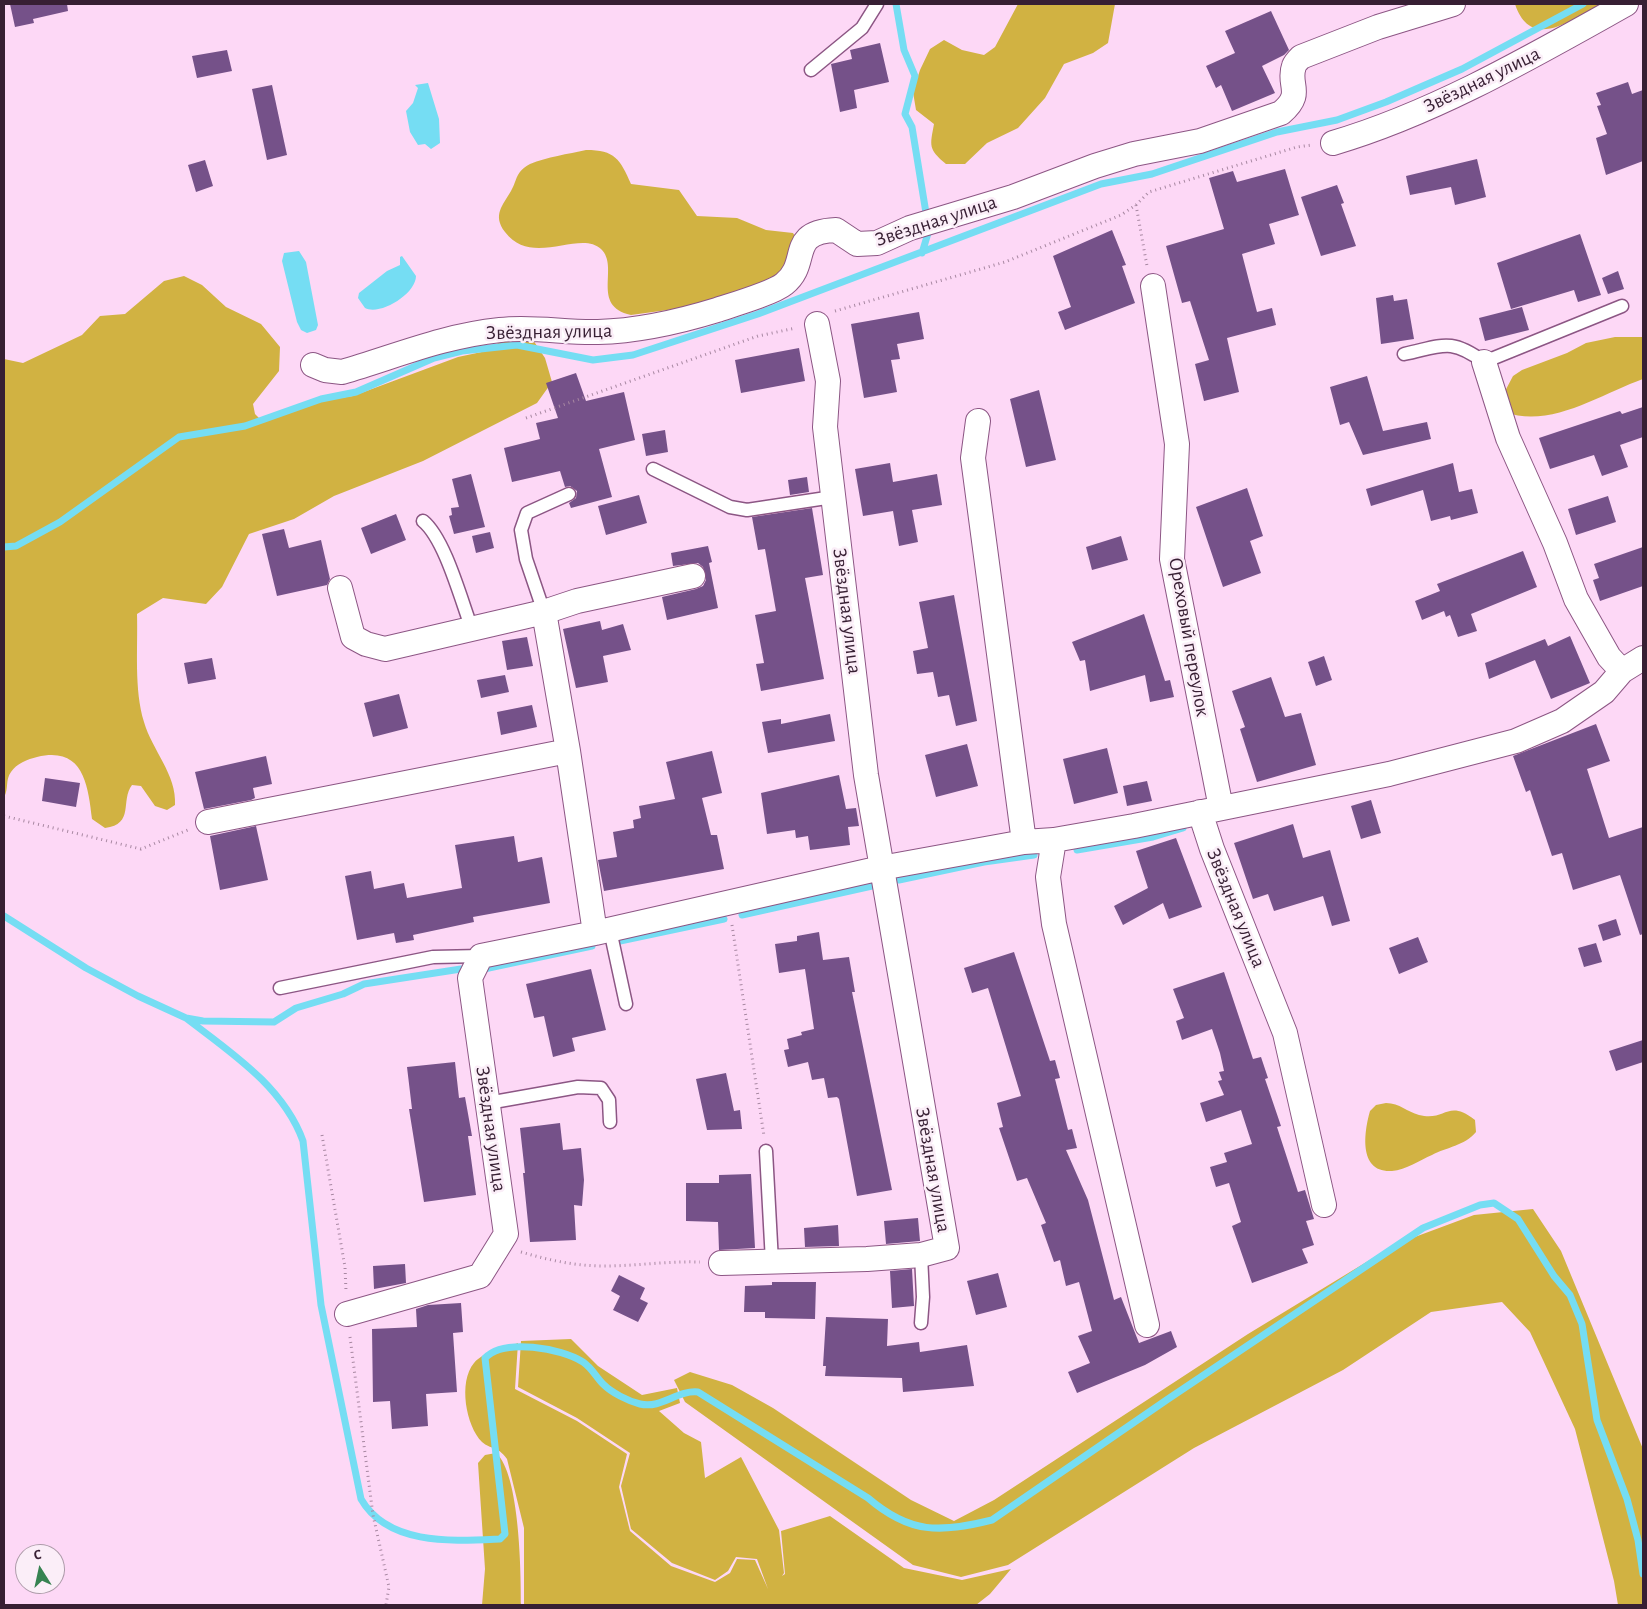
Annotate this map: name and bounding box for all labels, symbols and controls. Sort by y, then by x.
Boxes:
street label: Звёздная улица [1420,42,1544,118]
street label: Звёздная улица [872,190,1000,252]
street label: Звёздная улица [486,319,612,345]
street label: Звёздная улица [827,547,867,675]
street label: Ореховый переулок [1163,556,1215,718]
street label: Звёздная улица [1201,845,1271,971]
street label: Звёздная улица [470,1065,512,1193]
street label: Звёздная улица [910,1106,956,1234]
north arrow [15,1544,65,1594]
text: С [33,1548,43,1563]

